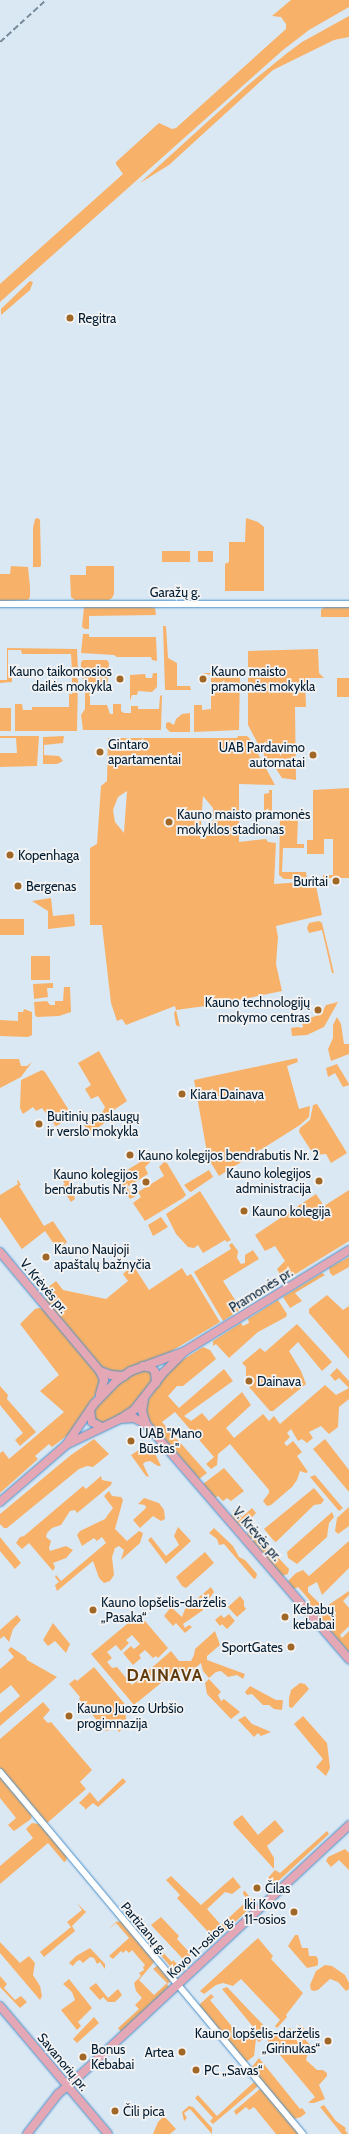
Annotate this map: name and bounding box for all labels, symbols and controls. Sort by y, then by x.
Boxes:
place label: Regitra [78,310,116,326]
marker: Regitra [65,313,75,323]
street label: Garažų g. [150,584,200,600]
place label: Kauno taikomosios dailės mokykla [9,664,112,695]
place label: Kauno maisto pramonės mokykla [211,664,315,695]
marker: Kauno taikomosios dailės mokykla [115,674,125,684]
marker: Kauno maisto pramonės mokykla [198,674,208,684]
place label: Gintaro apartamentai [108,737,181,768]
place label: UAB Pardavimo automatai [219,740,305,771]
marker: Gintaro apartamentai [95,747,105,757]
marker: UAB Pardavimo automatai [308,750,318,760]
place label: Kauno maisto pramonės mokyklos stadionas [177,807,310,838]
marker: Kauno maisto pramonės mokyklos stadionas [164,817,174,827]
place label: Kopenhaga [18,847,79,863]
marker: Kopenhaga [5,850,15,860]
place label: Buritai [293,873,328,889]
marker: Buritai [331,876,341,886]
place label: Bergenas [26,878,76,894]
marker: Bergenas [13,881,23,891]
place label: Kauno technologijų mokymo centras [205,995,310,1026]
marker: Kauno technologijų mokymo centras [313,1005,323,1015]
place label: Kiara Dainava [190,1086,264,1102]
marker: Kiara Dainava [177,1089,187,1099]
place label: Buitinių paslaugų ir verslo mokykla [47,1109,139,1140]
marker: Buitinių paslaugų ir verslo mokykla [34,1119,44,1129]
place label: Kauno kolegijos bendrabutis Nr. 2 [138,1147,319,1163]
marker: Kauno kolegijos bendrabutis Nr. 2 [125,1150,135,1160]
place label: Kauno kolegijos administracija [226,1166,311,1197]
place label: Kauno kolegijos bendrabutis Nr. 3 [44,1167,138,1198]
marker: Kauno kolegijos administracija [314,1176,324,1186]
marker: Kauno kolegijos bendrabutis Nr. 3 [141,1177,151,1187]
place label: Kauno kolegija [252,1203,331,1219]
marker: Kauno kolegija [239,1206,249,1216]
place label: Kauno Naujoji apaštalų bažnyčia [54,1242,151,1273]
marker: Kauno Naujoji apaštalų bažnyčia [41,1252,51,1262]
street label: V. Krėvės pr. [17,1256,71,1316]
street label: Pramonės pr. [226,1264,296,1316]
place label: Dainava [257,1373,301,1389]
marker: Dainava [244,1376,254,1386]
place label: UAB "Mano Būstas" [139,1426,202,1457]
marker: UAB "Mano Būstas" [126,1436,136,1446]
street label: V. Krėvės pr. [229,1504,285,1564]
place label: Kauno lopšelis-darželis „Pasaka“ [101,1595,226,1626]
place label: Kebabų kebabai [293,1602,335,1633]
marker: Kauno lopšelis-darželis „Pasaka“ [88,1605,98,1615]
marker: Kebabų kebabai [280,1612,290,1622]
place label: SportGates [221,1639,283,1655]
marker: SportGates [286,1642,296,1652]
district label: DAINAVA [127,1666,203,1686]
place label: Kauno Juozo Urbšio progimnazija [77,1701,184,1732]
marker: Kauno Juozo Urbšio progimnazija [64,1711,74,1721]
place label: Čilas [265,1880,290,1896]
marker: Čilas [252,1883,262,1893]
place label: Iki Kovo 11-osios [244,1897,286,1928]
street label: Partizanų g. [118,1899,170,1957]
marker: Iki Kovo 11-osios [289,1907,299,1917]
street label: Kovo 11-osios g. [164,1913,236,1981]
place label: Kauno lopšelis-darželis „Girinukas“ [195,2026,320,2057]
street label: Savanorių pr. [34,2030,92,2094]
marker: Kauno lopšelis-darželis „Girinukas“ [323,2036,333,2046]
place label: Bonus Kebabai [91,2042,134,2073]
place label: Artea [145,2044,174,2060]
marker: Artea [177,2047,187,2057]
marker: Bonus Kebabai [78,2052,88,2062]
place label: PC „Savas“ [204,2062,262,2078]
marker: PC „Savas“ [191,2065,201,2075]
place label: Čili pica [123,2103,165,2119]
marker: Čili pica [110,2106,120,2116]

